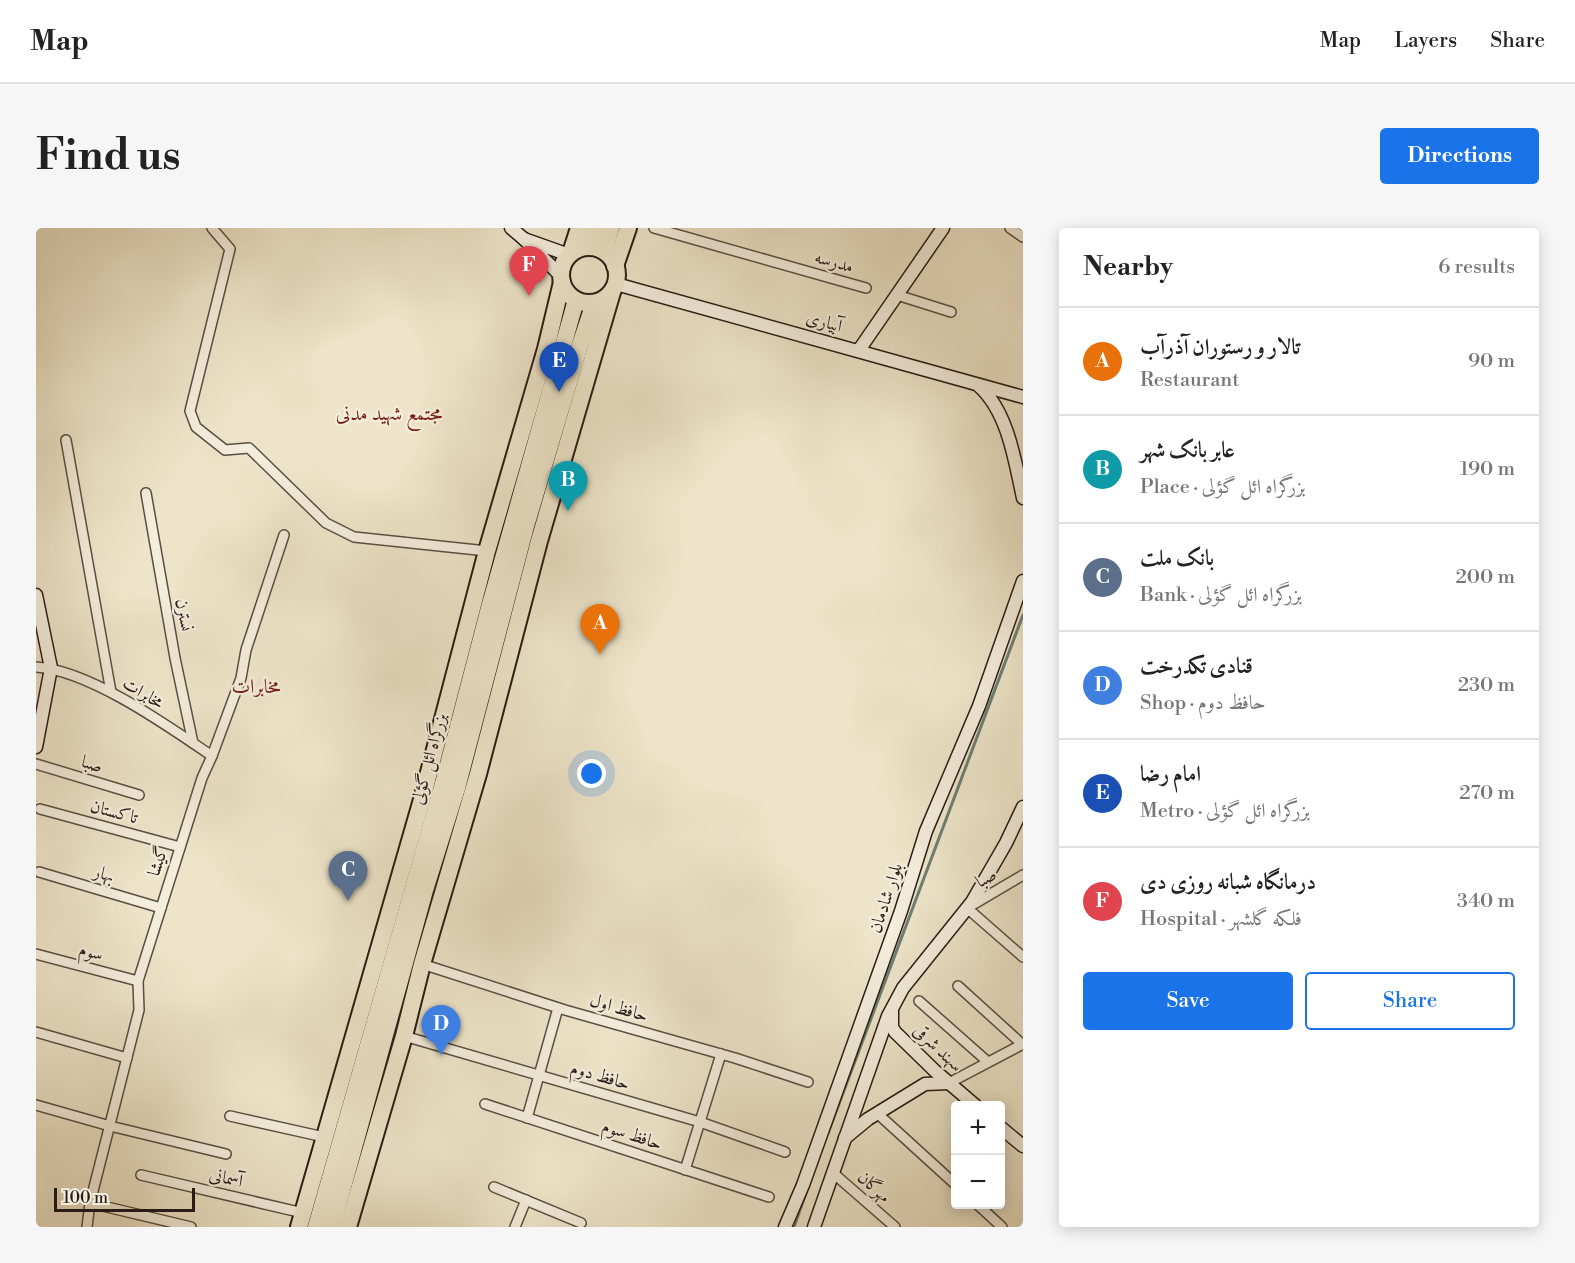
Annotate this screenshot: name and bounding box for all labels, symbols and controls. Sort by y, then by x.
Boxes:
text: Map [30,24,89,59]
text: Map [1320,28,1361,54]
text: Layers [1394,28,1457,54]
text: Share [1490,28,1545,54]
button: Directions [1380,128,1539,184]
text: Find us [36,130,180,183]
street label: مدرسه [812,245,856,279]
pin: F [510,247,548,296]
text: Nearby [1083,251,1173,283]
text: 6 results [1438,255,1515,280]
street label: آبیاری [803,306,847,338]
text: تالار و رستوران آذرآب [1140,334,1300,361]
pin: E [540,342,578,392]
text: A [1095,349,1110,374]
text: 90 m [1468,349,1515,374]
text: Restaurant [1140,368,1239,393]
district label: مجتمع شهید مدنی [336,402,442,431]
text: عابر بانک شهر [1140,437,1235,464]
text: B [1095,457,1110,482]
text: 190 m [1460,457,1515,482]
pin: B [548,462,588,511]
text: Place · بزرگراه ائل گؤلی [1140,475,1305,500]
text: بانک ملت [1140,545,1214,572]
text: C [1095,565,1110,590]
text: 200 m [1455,565,1515,590]
text: Bank · بزرگراه ائل گؤلی [1140,583,1302,608]
street label: نسترن [170,597,198,633]
pin: A [580,604,620,654]
text: قنادی تکدرخت [1140,653,1253,680]
street label: مخابرات [118,672,168,714]
text: D [1095,673,1110,698]
text: 230 m [1458,673,1515,698]
district label: مخابرات [231,675,281,700]
text: Shop · حافظ دوم [1140,691,1266,716]
street label: بزرگراه ائل گؤلی [405,711,453,807]
street label: صبا [79,750,105,778]
your location [577,759,606,788]
text: امام رضا [1140,761,1201,788]
text: E [1096,781,1109,806]
text: 270 m [1459,781,1515,806]
street label: تاکستان [88,795,141,830]
text: Metro · بزرگراه ائل گؤلی [1140,799,1310,824]
street label: گیشا [142,843,174,879]
pin: C [328,852,368,901]
street label: بهار [89,859,117,888]
street label: بلوار شادمان [864,860,908,936]
street label: صبا [971,863,1001,893]
text: درمانگاه شبانه روزی دی [1140,869,1316,896]
text: F [1095,889,1110,914]
text: 340 m [1457,889,1515,914]
text: Hospital · فلکه گلشهر [1140,907,1302,932]
street label: سوم [75,938,106,970]
button: Save [1083,972,1293,1030]
button: Share [1305,972,1515,1030]
street label: حافظ اول [587,989,651,1027]
pin: D [422,1006,460,1055]
street label: سهند شرقی [908,1019,968,1077]
street label: حافظ دوم [566,1057,632,1099]
map controls [951,1101,1005,1209]
button: + [951,1101,1005,1155]
street label: حافظ سوم [598,1114,665,1159]
button: − [951,1155,1005,1209]
street label: آسمانی [207,1163,247,1193]
street label: مهرگان [852,1166,896,1208]
scale bar [54,1185,195,1212]
text: 100 m [63,1188,108,1208]

